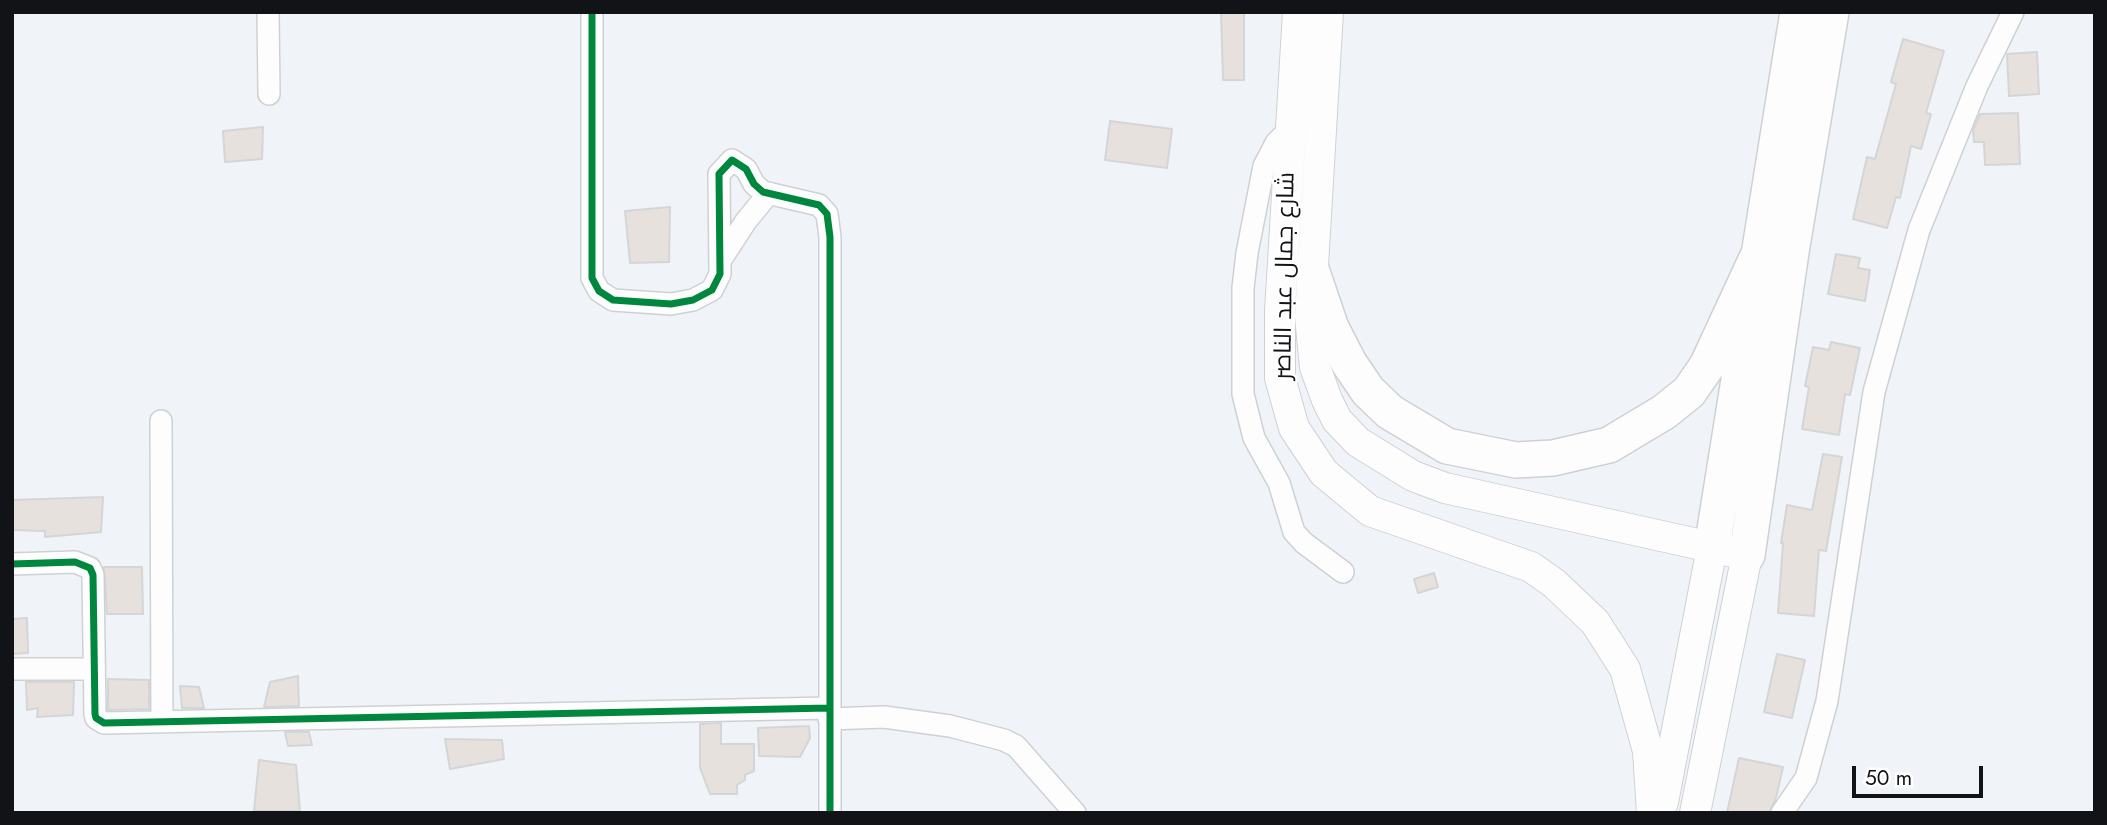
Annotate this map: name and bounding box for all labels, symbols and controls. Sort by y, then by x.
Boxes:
street label: شارع جمال عبد الناصر [1270,172,1302,380]
scale bar [1855,752,1986,796]
text: 50 m [1865,763,1912,793]

